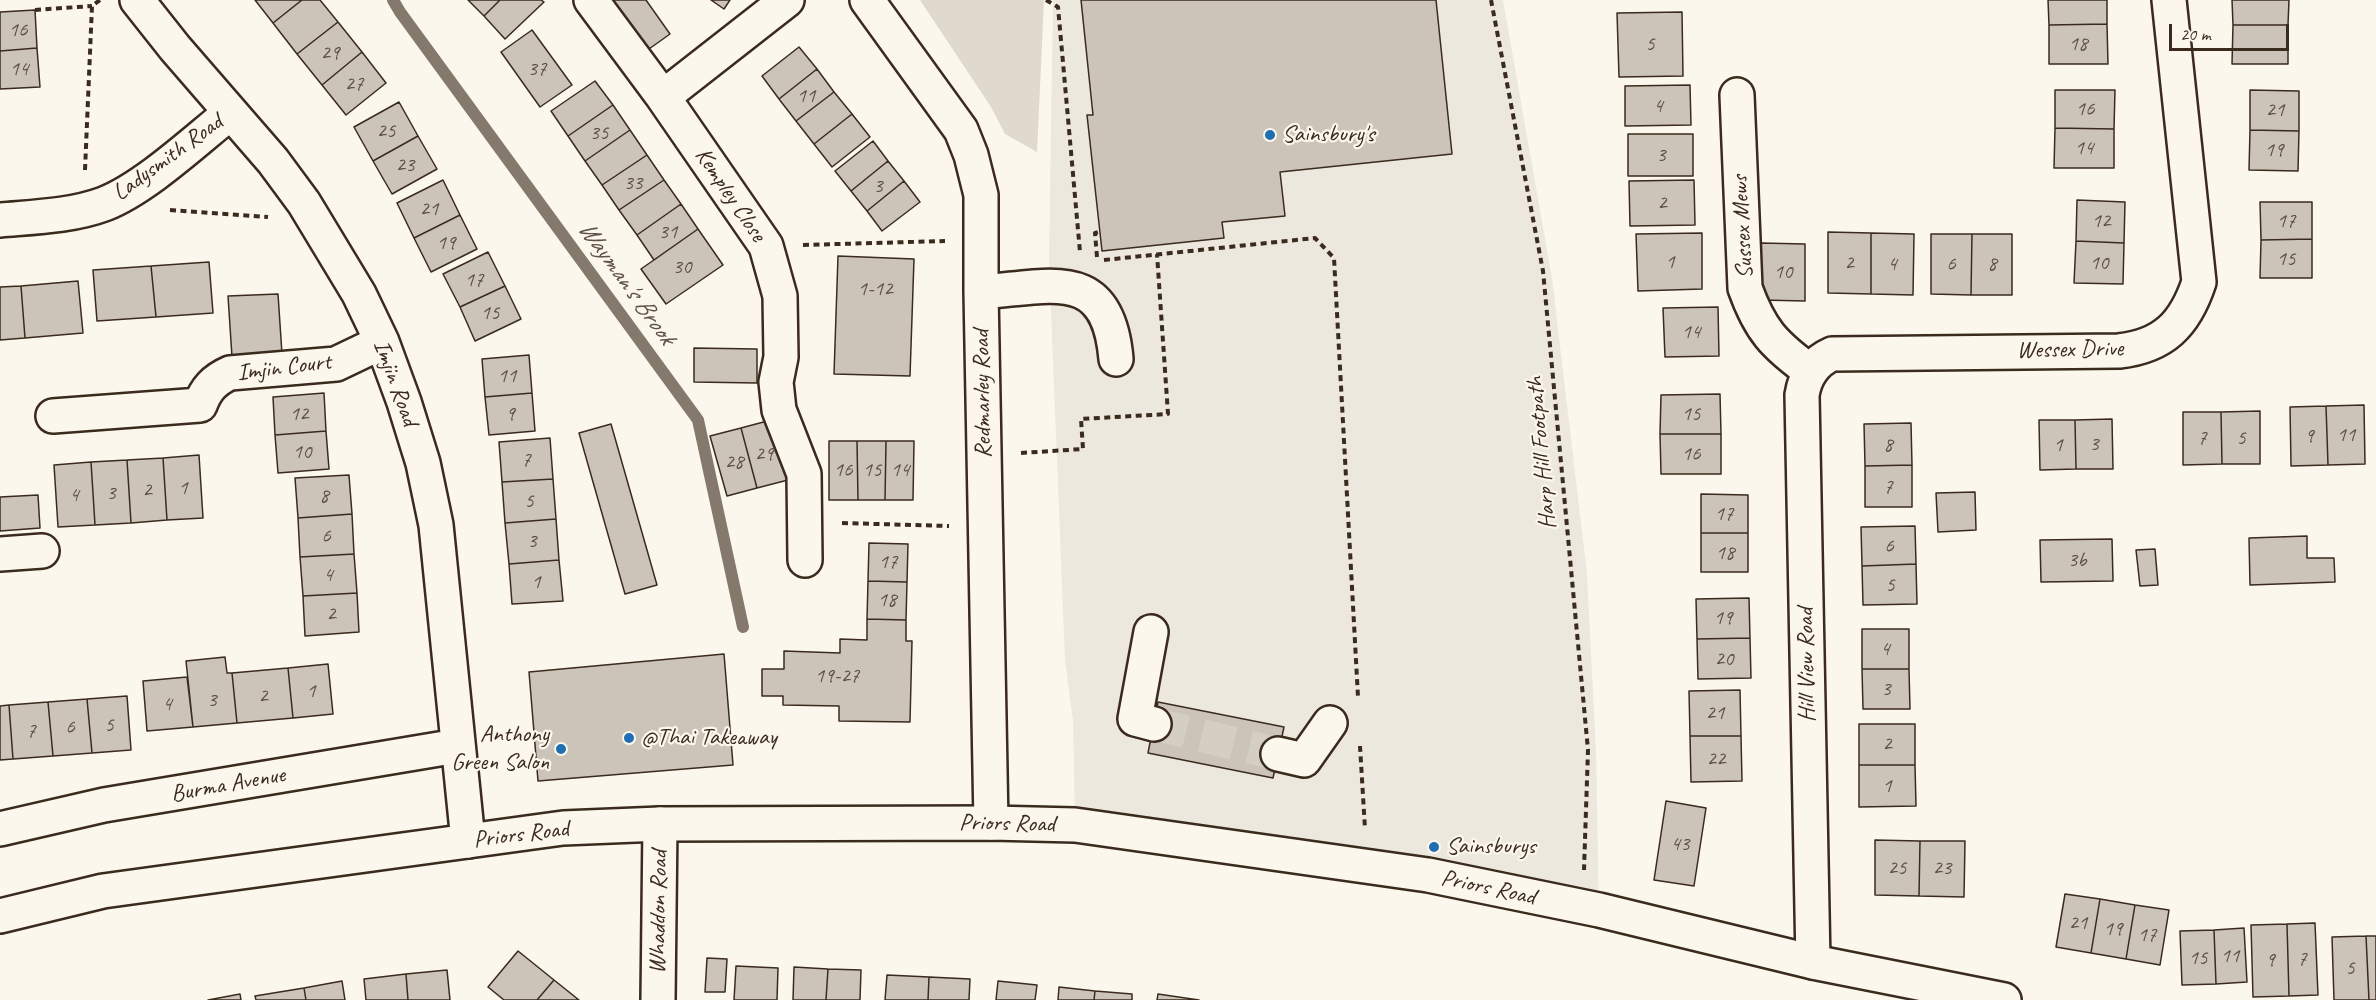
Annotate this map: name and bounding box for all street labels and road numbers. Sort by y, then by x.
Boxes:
street label: Ladysmith Road [107,108,229,208]
street label: Kempley Close [688,143,772,247]
street label: Sussex Mews [1726,174,1760,280]
street label: Redmarley Road [967,329,999,459]
street label: Wessex Drive [2016,335,2124,365]
street label: Imjin Road [366,336,424,430]
street label: Imjin Court [235,348,333,388]
street label: Harp Hill Footpath [1521,376,1563,530]
street label: Hill View Road [1792,607,1822,723]
street label: Burma Avenue [169,761,287,809]
street label: Priors Road [959,809,1055,839]
street label: Priors Road [472,815,570,855]
street label: Whaddon Road [644,850,674,974]
street label: Priors Road [1438,864,1538,912]

